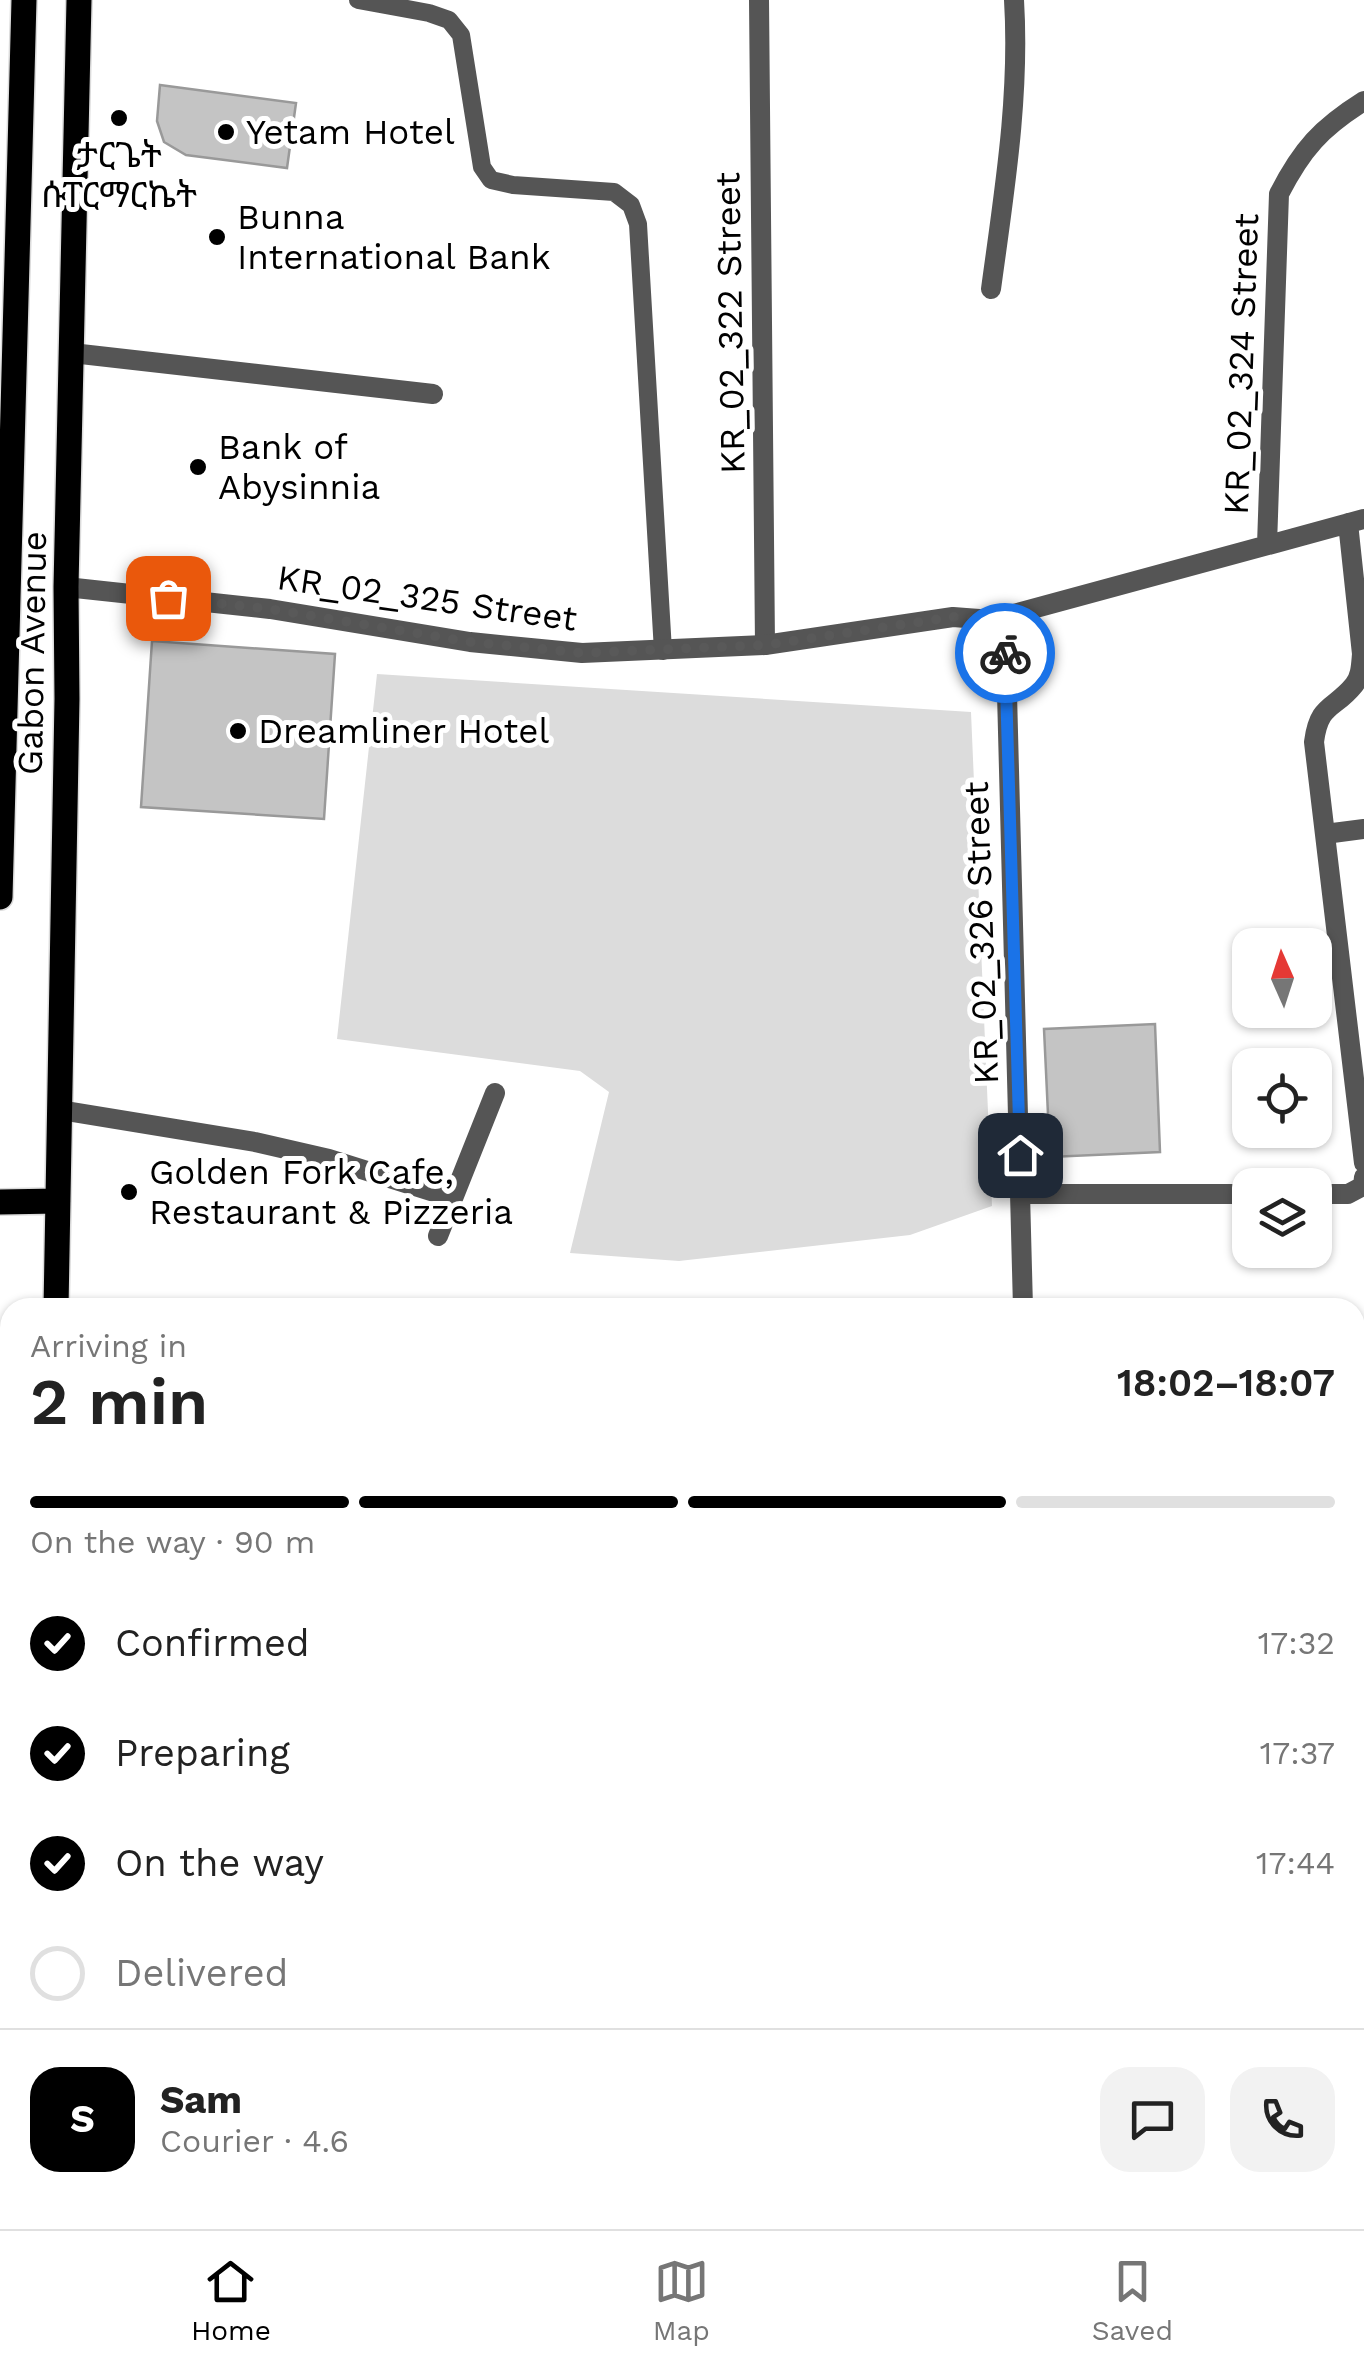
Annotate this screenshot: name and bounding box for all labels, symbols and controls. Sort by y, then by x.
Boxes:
marker: ታርጌት ሱፐርማርኬት [108,107,130,129]
place label: Yetam Hotel [246,111,455,153]
marker: Yetam Hotel [215,121,237,143]
place label: ታርጌት ሱፐርማርኬት [41,134,197,216]
street label: KR_02_322 Street [706,171,754,474]
place label: Bunna International Bank [237,196,551,278]
street label: KR_02_324 Street [1215,212,1267,516]
marker: Bunna International Bank [206,226,228,248]
place label: Bank of Abysinnia [218,426,380,508]
marker: Bank of Abysinnia [187,456,209,478]
street label: Gabon Avenue [9,531,55,775]
pin [126,556,211,641]
street label: KR_02_325 Street [275,556,580,640]
icon: bag [141,571,196,626]
courier [955,603,1055,703]
icon: bike [978,626,1033,681]
place label: Dreamliner Hotel [258,710,549,752]
marker: Dreamliner Hotel [227,720,249,742]
street label: KR_02_326 Street [955,781,1007,1085]
north arrow [1232,928,1332,1028]
map controls [1232,928,1332,1268]
button: locate [1232,1048,1332,1148]
pin [978,1113,1063,1198]
icon: home [993,1128,1048,1183]
place label: Golden Fork Cafe, Restaurant & Pizzeria [149,1151,513,1233]
button: layers [1232,1168,1332,1268]
marker: Golden Fork Cafe, Restaurant & Pizzeria [118,1181,140,1203]
text: Arriving in [30,1327,187,1365]
text: 18:02–18:07 [1117,1361,1335,1405]
text: 2 min [30,1364,208,1440]
text: On the way · 90 m [30,1523,315,1561]
icon: check [30,1616,85,1671]
text: Confirmed [115,1621,310,1665]
text: 17:32 [1258,1624,1335,1662]
icon: check [30,1726,85,1781]
text: Preparing [115,1731,290,1775]
text: 17:37 [1260,1734,1335,1772]
icon: check [30,1836,85,1891]
text: On the way [115,1841,324,1885]
text: 17:44 [1256,1844,1335,1882]
text: Delivered [115,1951,288,1995]
button: chat [1100,2067,1205,2172]
button: phone [1230,2067,1335,2172]
text: Sam [160,2078,242,2122]
text: S [70,2097,95,2141]
text: Courier · 4.6 [160,2122,349,2160]
tab: Home [191,2254,271,2347]
tab: Map [653,2254,710,2347]
tab: Saved [1092,2254,1173,2347]

